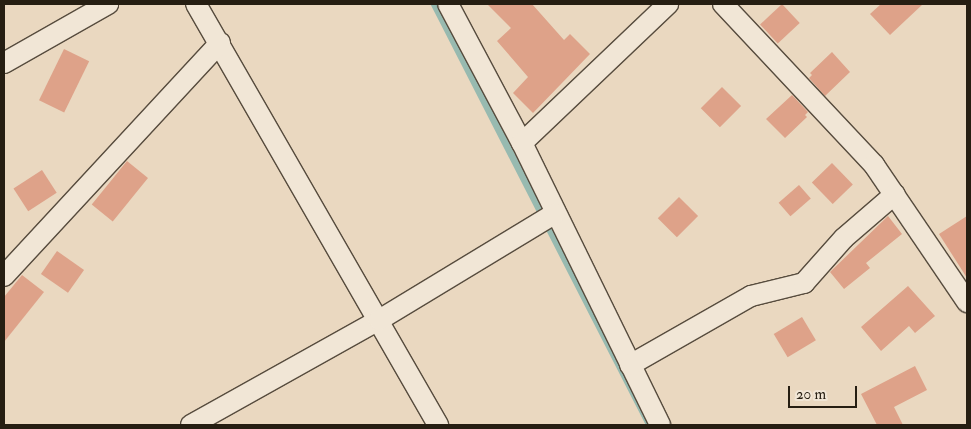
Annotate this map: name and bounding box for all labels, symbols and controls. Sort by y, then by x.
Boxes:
scale bar [791,376,860,408]
text: 20 m [796,385,826,404]

